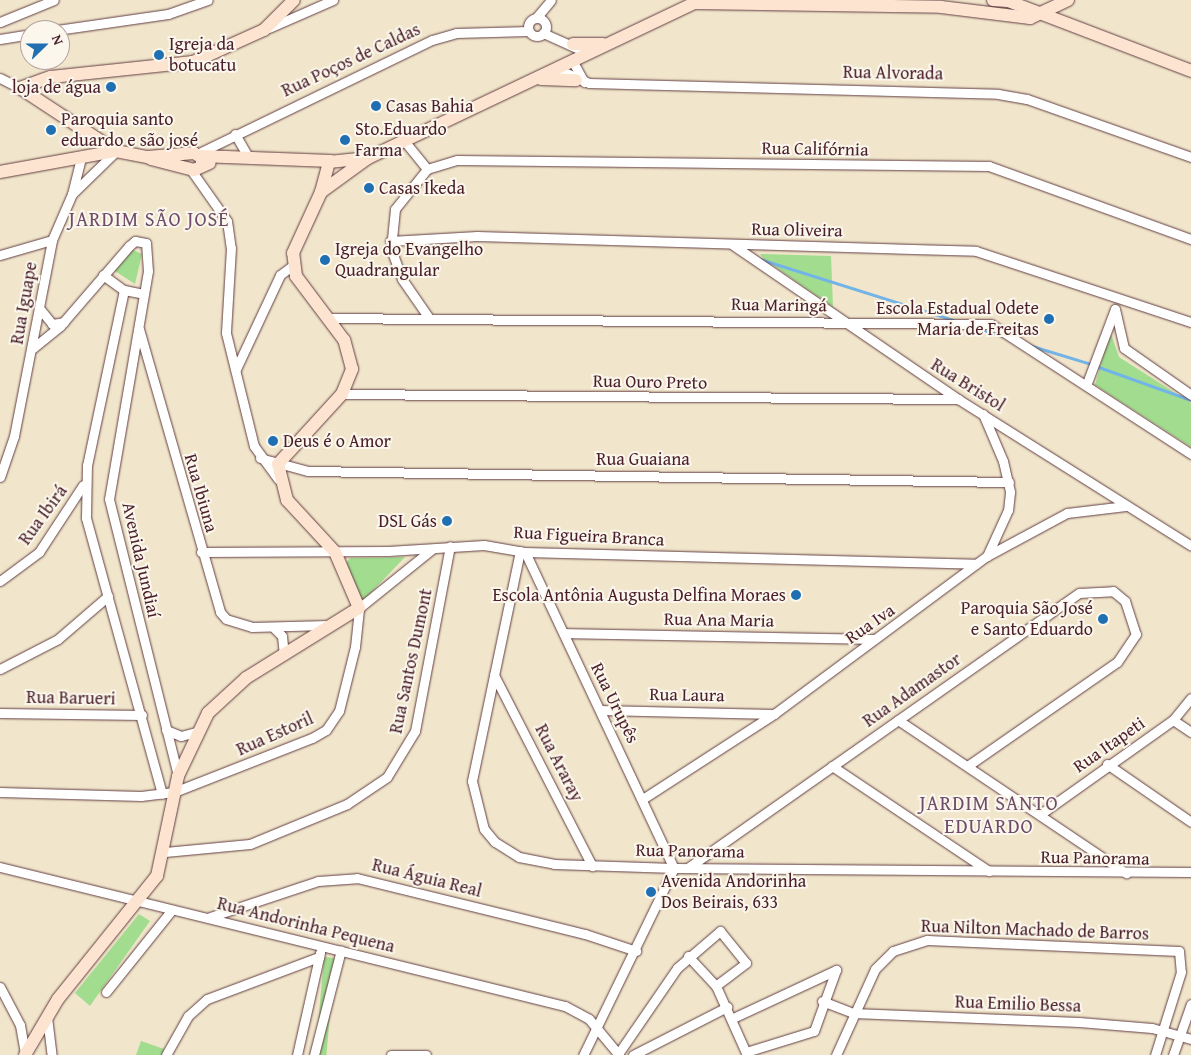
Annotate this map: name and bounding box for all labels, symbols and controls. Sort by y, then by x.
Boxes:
street label: Rua Poços de Caldas [278,18,424,102]
north arrow [20,20,70,70]
text: N [47,32,69,48]
place label: Igreja da botucatu [169,34,236,76]
marker: Igreja da botucatu [153,49,165,61]
street label: Rua Alvorada [843,61,943,85]
place label: loja de água [12,76,101,98]
marker: loja de água [105,81,117,93]
place label: Casas Bahia [386,95,473,117]
marker: Casas Bahia [370,100,382,112]
place label: Paroquia santo eduardo e são josé [61,109,198,152]
place label: Sto.Eduardo Farma [355,119,447,162]
marker: Paroquia santo eduardo e são josé [45,124,57,136]
marker: Sto.Eduardo Farma [339,134,351,146]
street label: Rua Califórnia [761,137,869,161]
place label: Casas Ikeda [379,177,465,199]
marker: Casas Ikeda [363,182,375,194]
district label: JARDIM SÃO JOSÉ [67,206,231,230]
street label: Rua Oliveira [751,218,843,242]
place label: Igreja do Evangelho Quadrangular [335,239,483,282]
marker: Igreja do Evangelho Quadrangular [319,254,331,266]
street label: Rua Iguape [6,260,42,346]
street label: Rua Maringá [731,293,827,317]
place label: Escola Estadual Odete Maria de Freitas [876,298,1039,340]
marker: Escola Estadual Odete Maria de Freitas [1043,313,1055,325]
street label: Rua Bristol [927,354,1009,416]
street label: Rua Ouro Preto [593,370,707,394]
place label: Deus é o Amor [283,430,391,452]
marker: Deus é o Amor [267,435,279,447]
street label: Rua Guaiana [596,448,690,470]
street label: Rua Ibiuna [179,451,223,535]
street label: Rua Ibirá [14,481,72,549]
street label: Avenida Jundiaí [117,500,165,620]
place label: DSL Gás [378,510,437,532]
marker: DSL Gás [441,515,453,527]
street label: Rua Figueira Branca [513,521,665,551]
place label: Escola Antônia Augusta Delfina Moraes [492,584,786,606]
street label: Rua Santos Dumont [385,587,437,735]
marker: Escola Antônia Augusta Delfina Moraes [790,589,802,601]
place label: Paroquia São José e Santo Eduardo [961,598,1093,640]
street label: Rua Iva [841,599,899,649]
street label: Rua Ana Maria [664,608,774,632]
marker: Paroquia São José e Santo Eduardo [1097,613,1109,625]
street label: Rua Adamastor [859,648,965,732]
street label: Rua Urupês [586,659,644,747]
street label: Rua Laura [649,684,725,706]
street label: Rua Barueri [26,686,116,710]
street label: Rua Estoril [233,707,317,761]
street label: Rua Itapeti [1069,712,1149,778]
street label: Rua Araray [530,721,588,805]
district label: JARDIM SANTO EDUARDO [918,790,1060,837]
street label: Rua Panorama [635,839,745,863]
street label: Rua Panorama [1040,846,1150,870]
street label: Rua Águia Real [370,854,484,902]
place label: Avenida Andorinha Dos Beirais, 633 [661,871,806,914]
marker: Avenida Andorinha Dos Beirais, 633 [645,886,657,898]
street label: Rua Andorinha Pequena [215,893,397,957]
street label: Rua Nilton Machado de Barros [921,915,1149,945]
street label: Rua Emilio Bessa [955,991,1081,1017]

